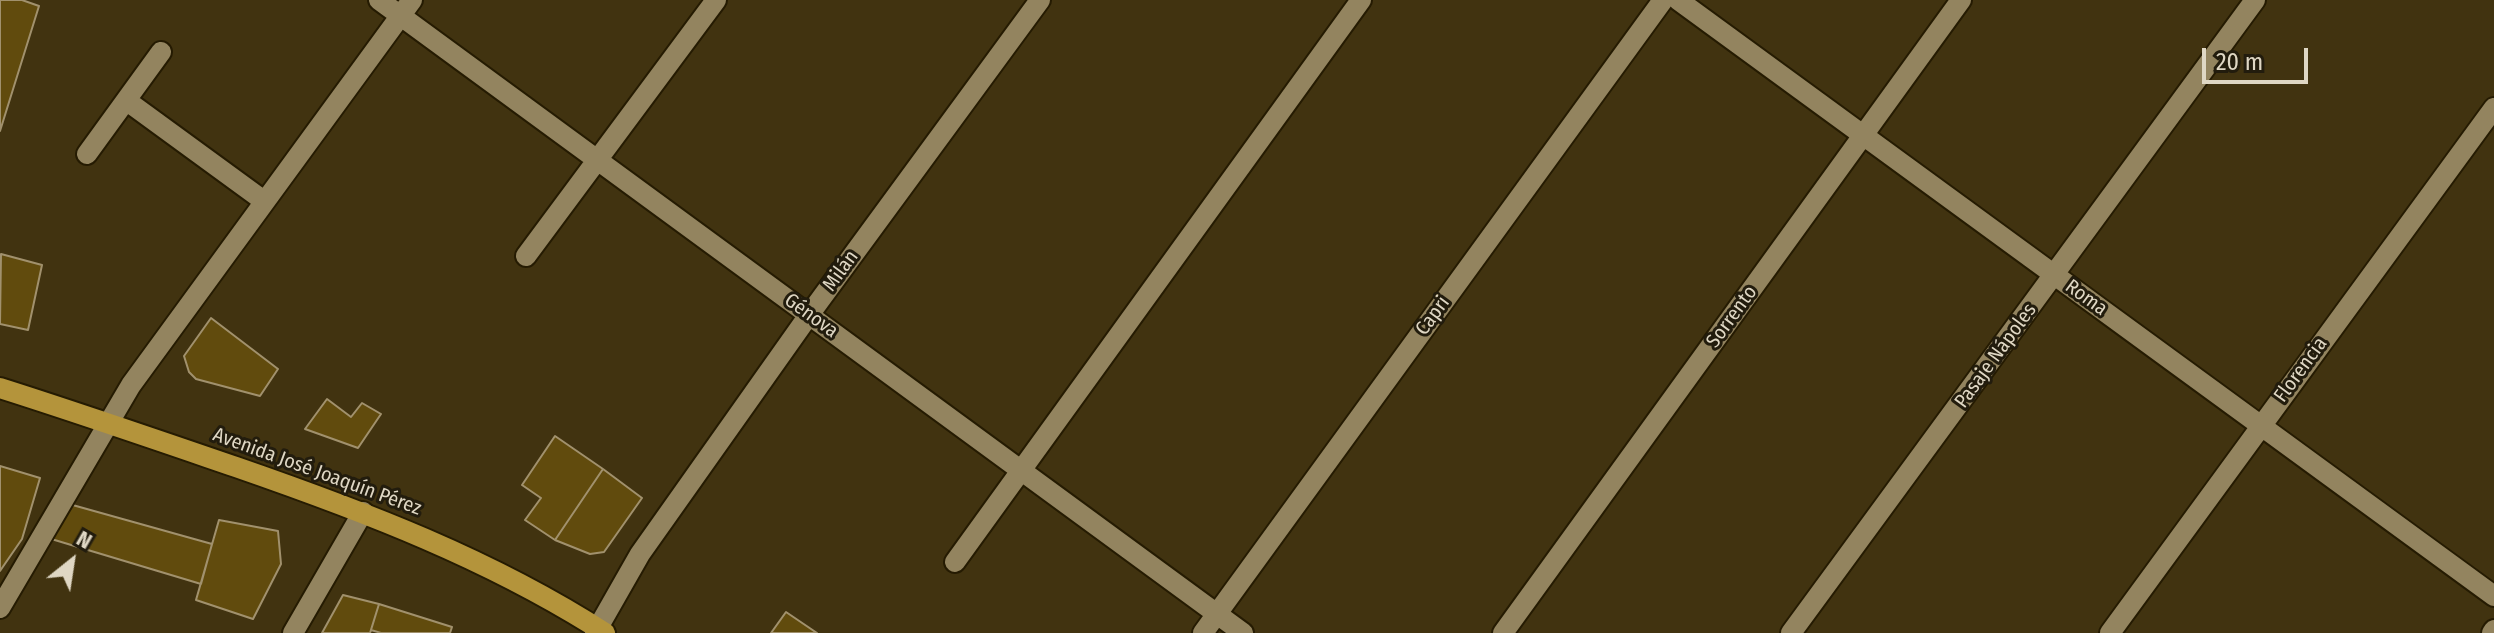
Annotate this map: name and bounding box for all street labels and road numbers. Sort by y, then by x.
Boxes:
street label: Milán [818,246,864,296]
street label: Roma [2060,275,2112,321]
street label: Sorrento [1701,281,1763,353]
street label: Génova [779,288,843,344]
street label: Capri [1411,292,1455,340]
street label: Pasaje Nápoles [1950,299,2042,413]
street label: Florencia [2269,333,2333,407]
street label: Avenida José Joaquín Pérez [210,423,424,521]

